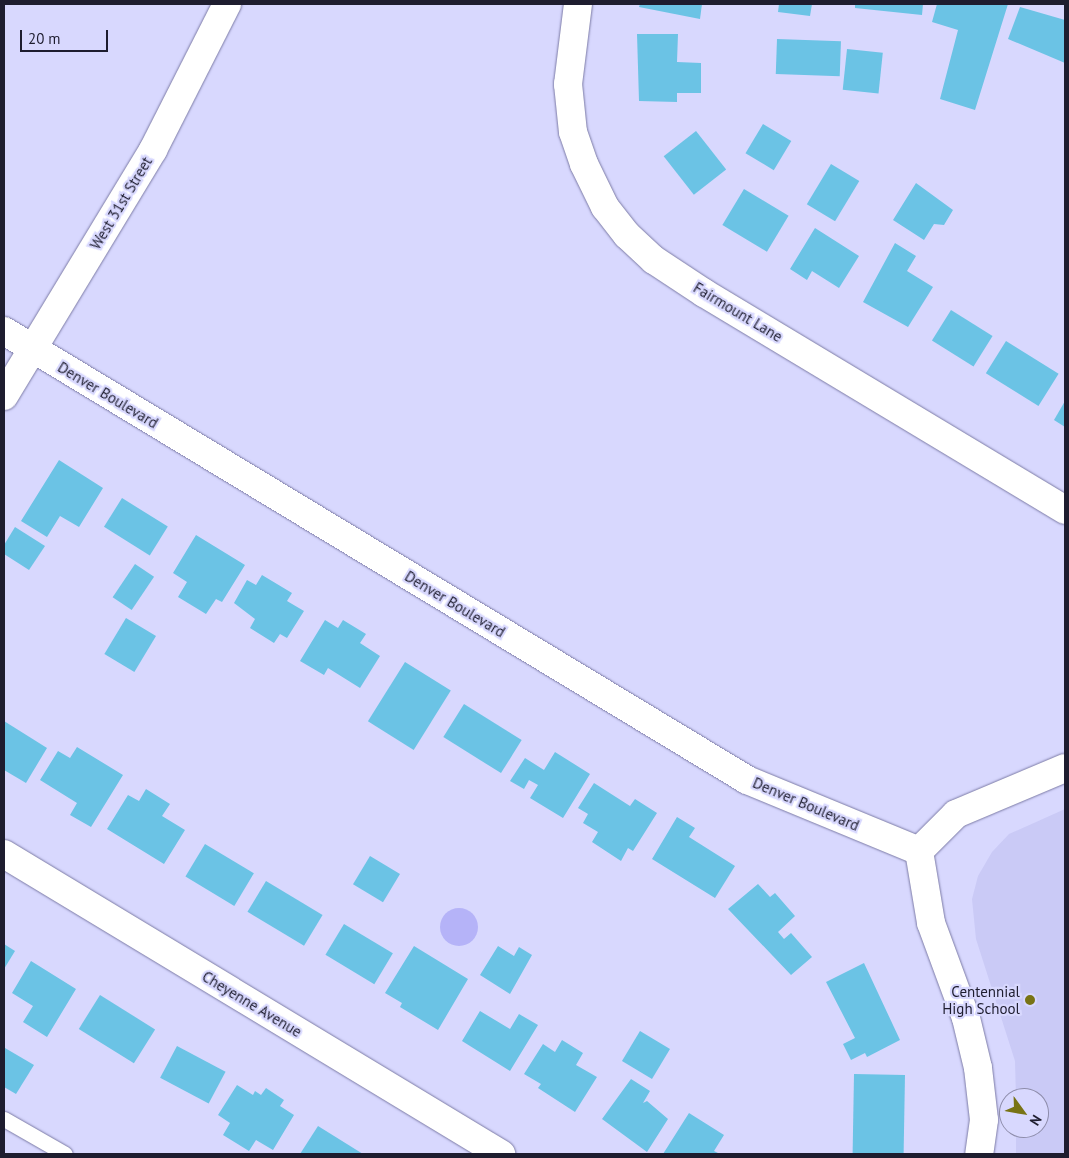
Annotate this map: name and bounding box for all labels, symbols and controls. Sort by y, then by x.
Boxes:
scale bar [22,20,110,52]
text: 20 m [28,29,61,48]
street label: West 31st Street [86,153,156,253]
street label: Fairmount Lane [690,278,786,346]
street label: Denver Boulevard [55,358,161,432]
street label: Denver Boulevard [402,567,508,641]
street label: Denver Boulevard [750,773,862,835]
street label: Cheyenne Avenue [199,967,305,1041]
place label: Centennial High School [942,982,1020,1017]
marker: Centennial High School [1024,994,1036,1006]
north arrow [999,1088,1049,1138]
text: N [1026,1112,1046,1129]

